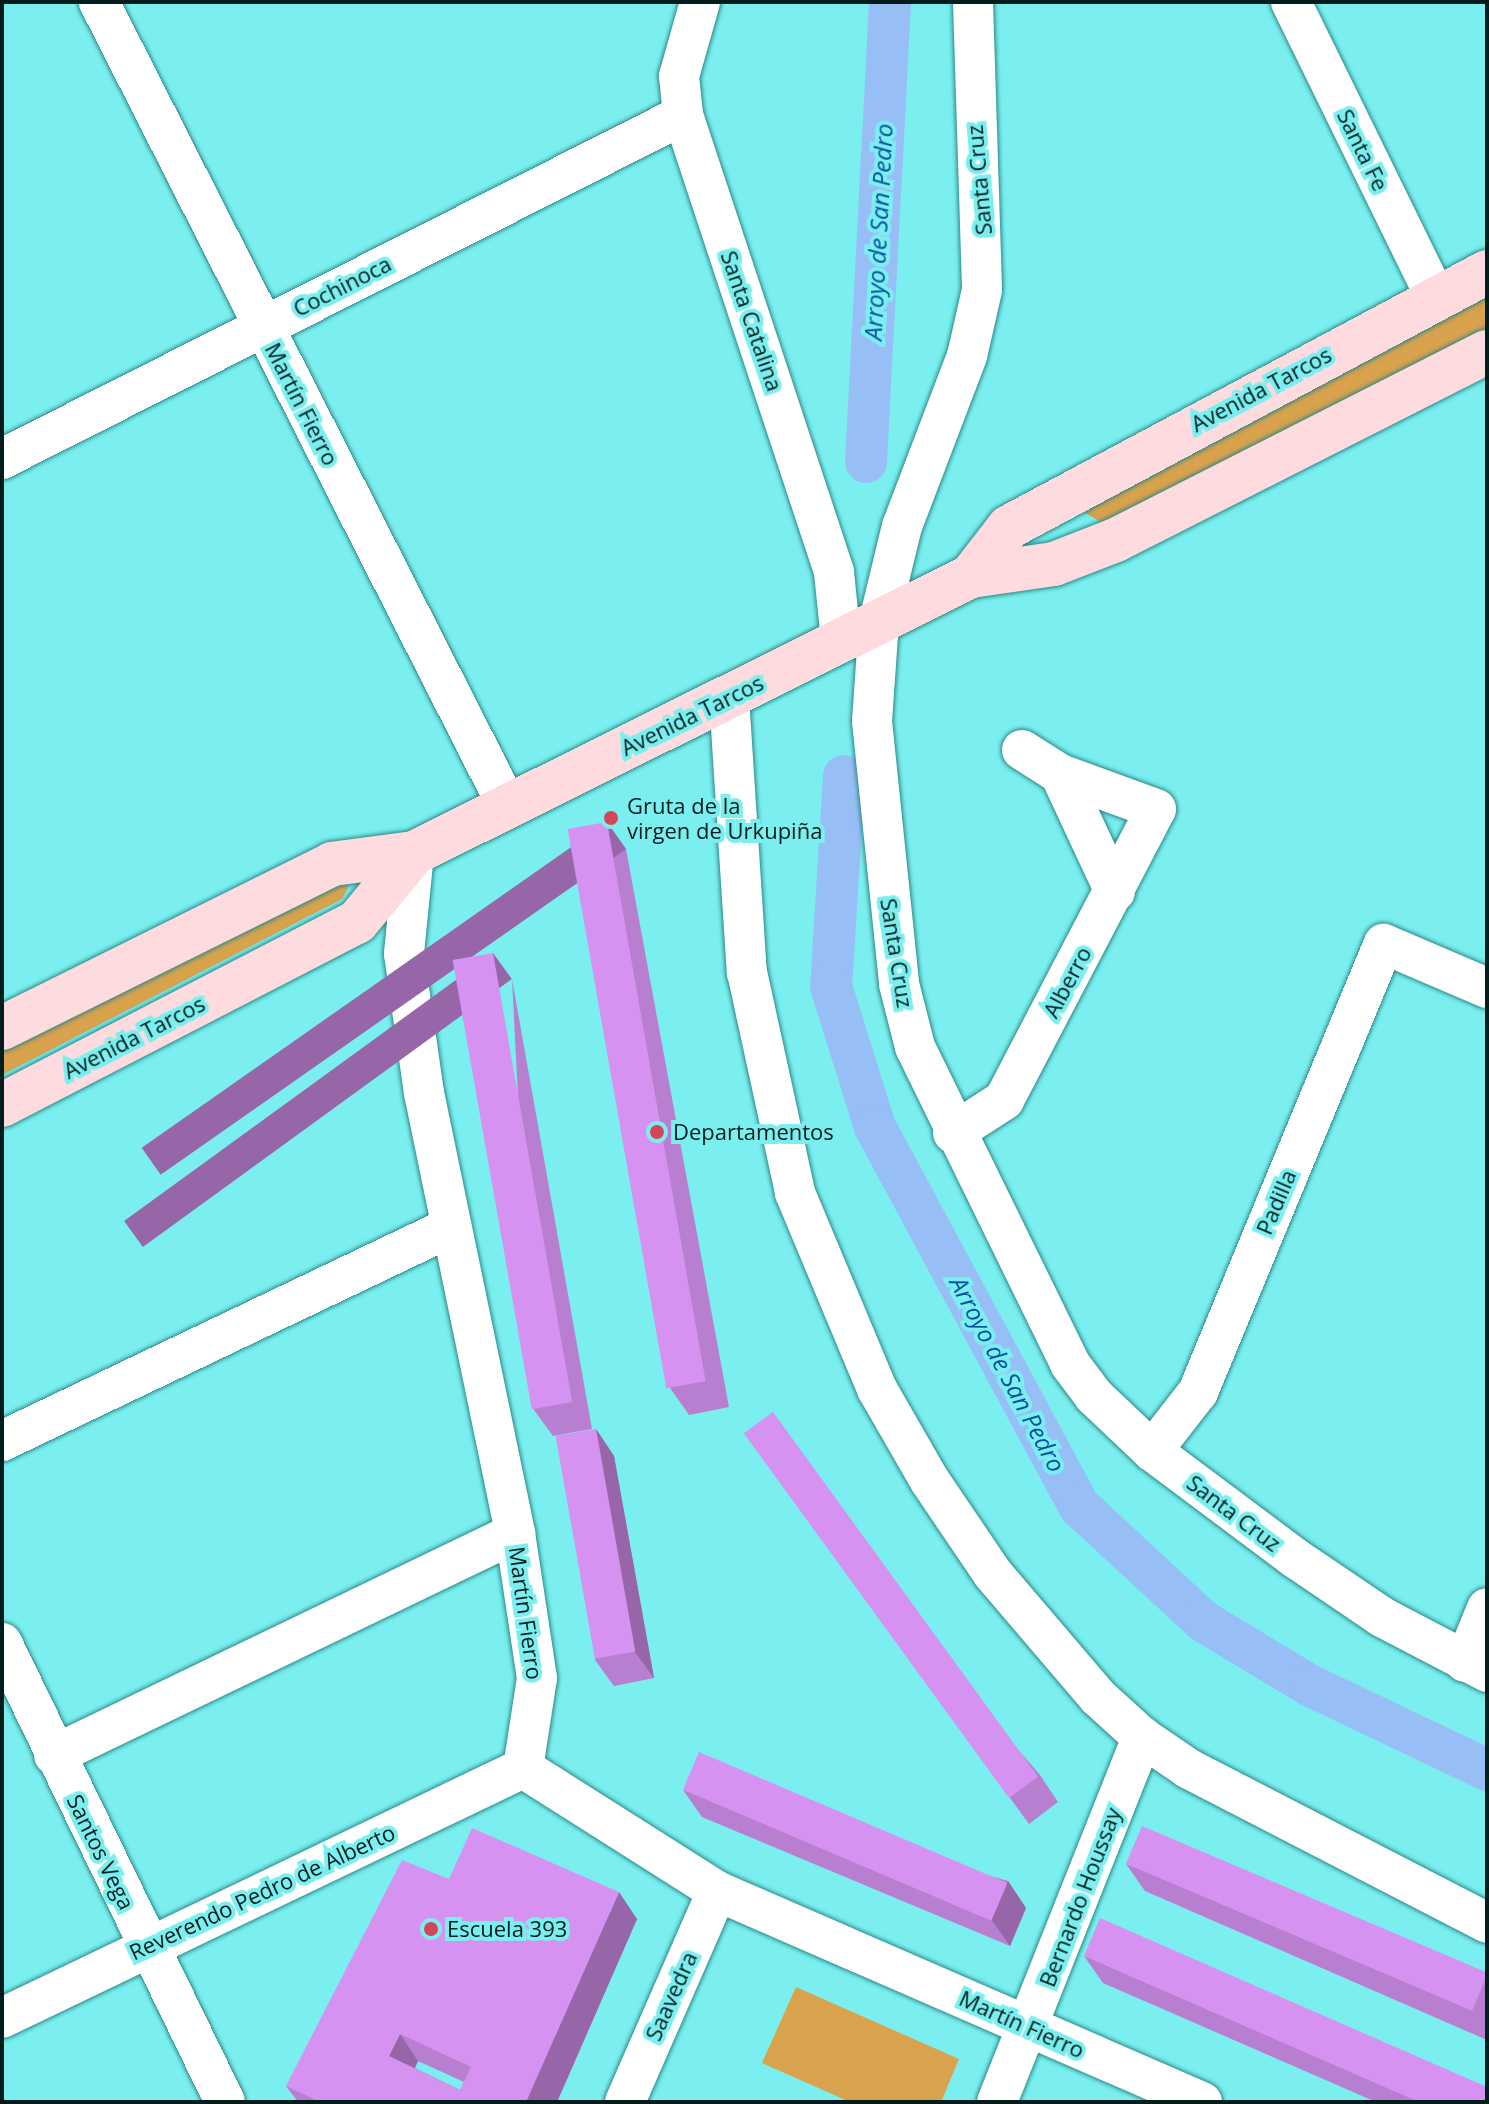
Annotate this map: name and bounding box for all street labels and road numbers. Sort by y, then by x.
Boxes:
street label: Santa Fe [1332,105,1394,195]
street label: Santa Cruz [961,124,997,236]
street label: Santa Catalina [716,247,788,395]
street label: Cochinoca [289,250,395,322]
street label: Martín Fierro [260,338,344,470]
street label: Avenida Tarcos [1186,341,1336,437]
street label: Avenida Tarcos [616,669,768,761]
street label: Santa Cruz [875,897,919,1009]
street label: Alberro [1037,942,1097,1022]
street label: Avenida Tarcos [59,990,209,1084]
street label: Padilla [1251,1166,1301,1238]
street label: Santa Cruz [1182,1469,1286,1557]
street label: Martín Fierro [504,1545,548,1681]
street label: Santos Vega [62,1790,140,1914]
street label: Bernardo Houssay [1034,1804,1126,1990]
street label: Reverendo Pedro de Alberto [125,1819,399,1965]
street label: Saavedra [640,1947,702,2045]
street label: Martín Fierro [955,1985,1089,2063]

